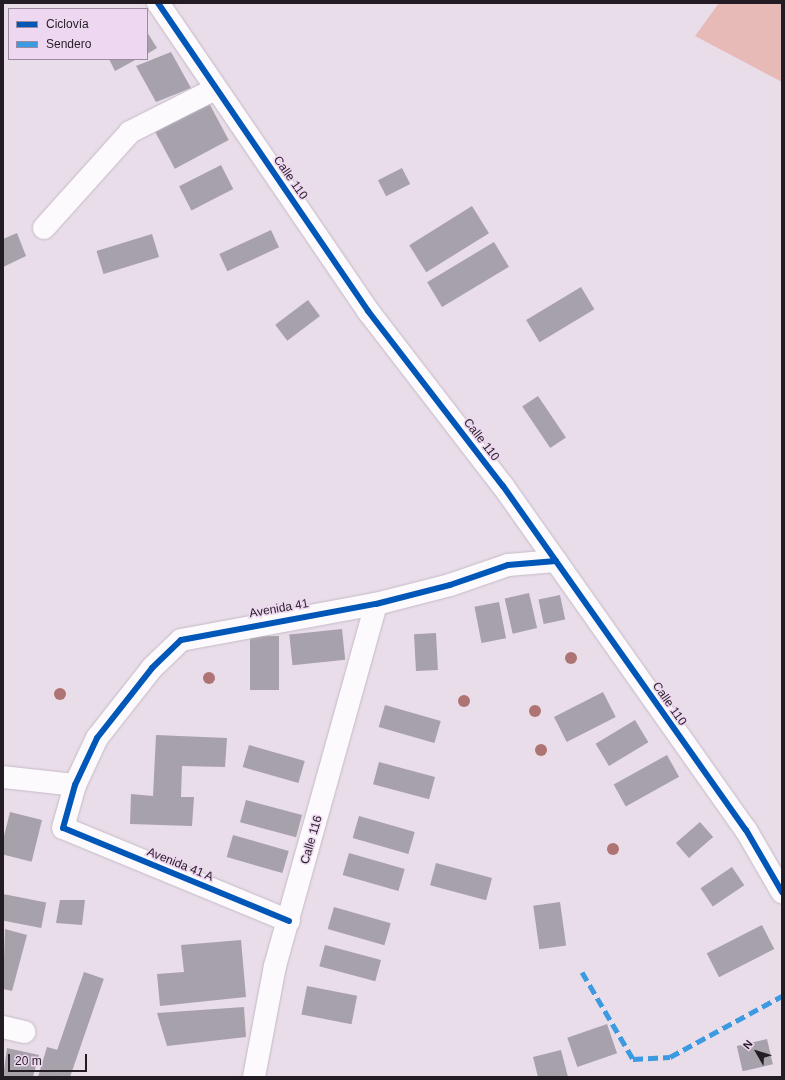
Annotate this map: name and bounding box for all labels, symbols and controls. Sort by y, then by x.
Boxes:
legend [8,8,148,60]
text: Ciclovía [46,17,89,31]
text: Sendero [46,37,91,51]
street label: Calle 110 [270,153,310,203]
street label: Calle 110 [460,416,502,464]
street label: Avenida 41 [248,597,310,621]
street label: Calle 110 [649,679,689,729]
street label: Calle 116 [298,814,326,866]
street label: Avenida 41 A [144,845,216,885]
north arrow [737,1032,777,1072]
text: N [741,1038,755,1051]
scale bar [10,1046,89,1072]
text: 20 m [15,1054,42,1068]

